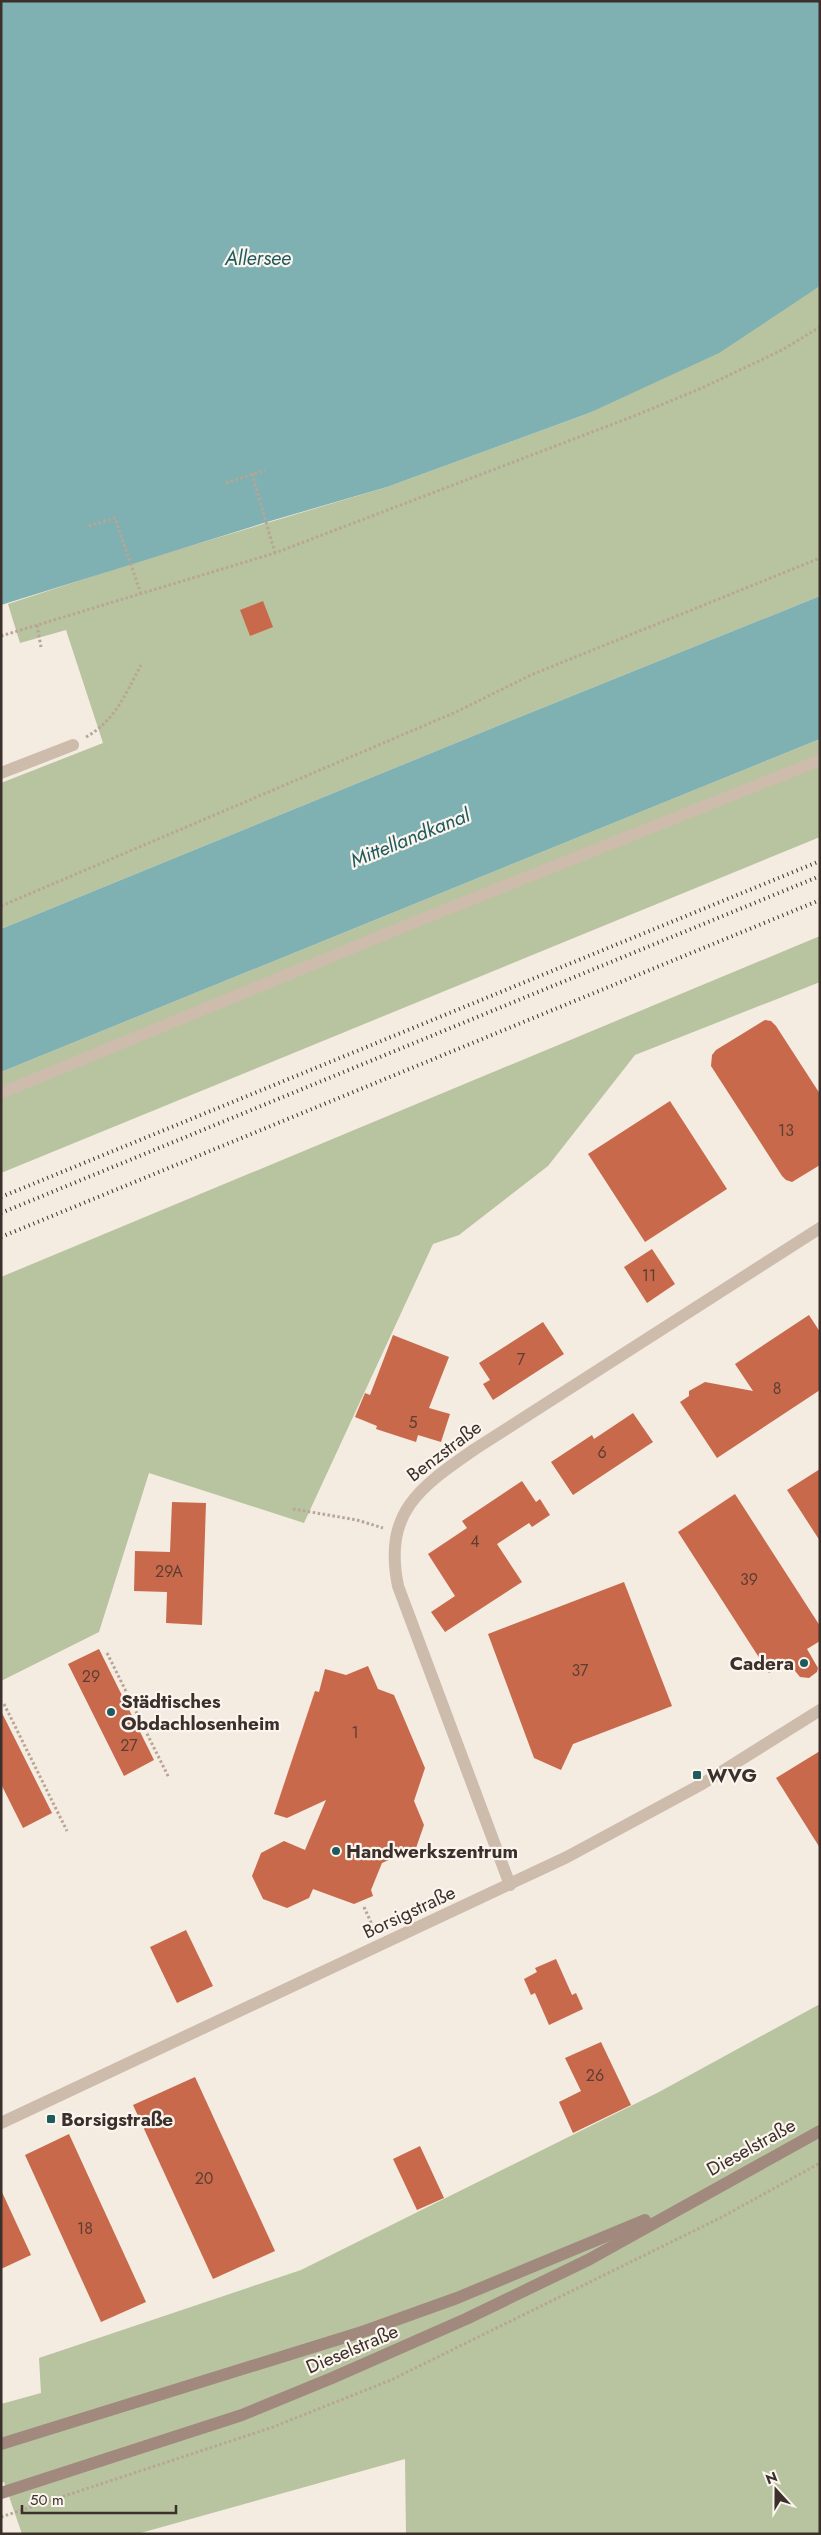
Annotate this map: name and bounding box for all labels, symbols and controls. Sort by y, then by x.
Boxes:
water label: Allersee [224,244,291,273]
water label: Mittellandkanal [346,800,476,875]
house number: 13 [778,1119,794,1142]
house number: 11 [642,1264,656,1287]
house number: 7 [517,1348,526,1371]
house number: 8 [773,1377,781,1400]
house number: 5 [408,1411,418,1434]
street label: Benzstraße [401,1414,487,1488]
house number: 6 [597,1441,607,1464]
house number: 4 [470,1530,480,1553]
house number: 29A [155,1560,183,1583]
house number: 39 [740,1568,758,1591]
place label: Cadera [730,1650,794,1677]
marker: Cadera [798,1657,810,1669]
house number: 37 [572,1659,589,1682]
house number: 29 [82,1665,100,1688]
place label: Städtisches Obdachlosenheim [121,1688,280,1737]
marker: Städtisches Obdachlosenheim [105,1706,117,1718]
house number: 1 [351,1721,359,1744]
house number: 27 [120,1734,138,1757]
place label: WVG [707,1762,757,1789]
marker: WVG [691,1769,703,1781]
place label: Handwerkszentrum [346,1838,518,1865]
marker: Handwerkszentrum [330,1845,342,1857]
street label: Borsigstraße [358,1879,460,1945]
house number: 26 [586,2064,604,2087]
place label: Borsigstraße [61,2106,173,2133]
street label: Dieselstraße [702,2111,801,2183]
marker: Borsigstraße [45,2113,57,2125]
house number: 20 [195,2167,213,2190]
house number: 18 [77,2217,93,2240]
street label: Dieselstraße [302,2317,403,2381]
north arrow [751,2465,801,2515]
text: N [763,2467,780,2489]
scale bar [22,2482,176,2514]
text: 50 m [30,2489,64,2511]

